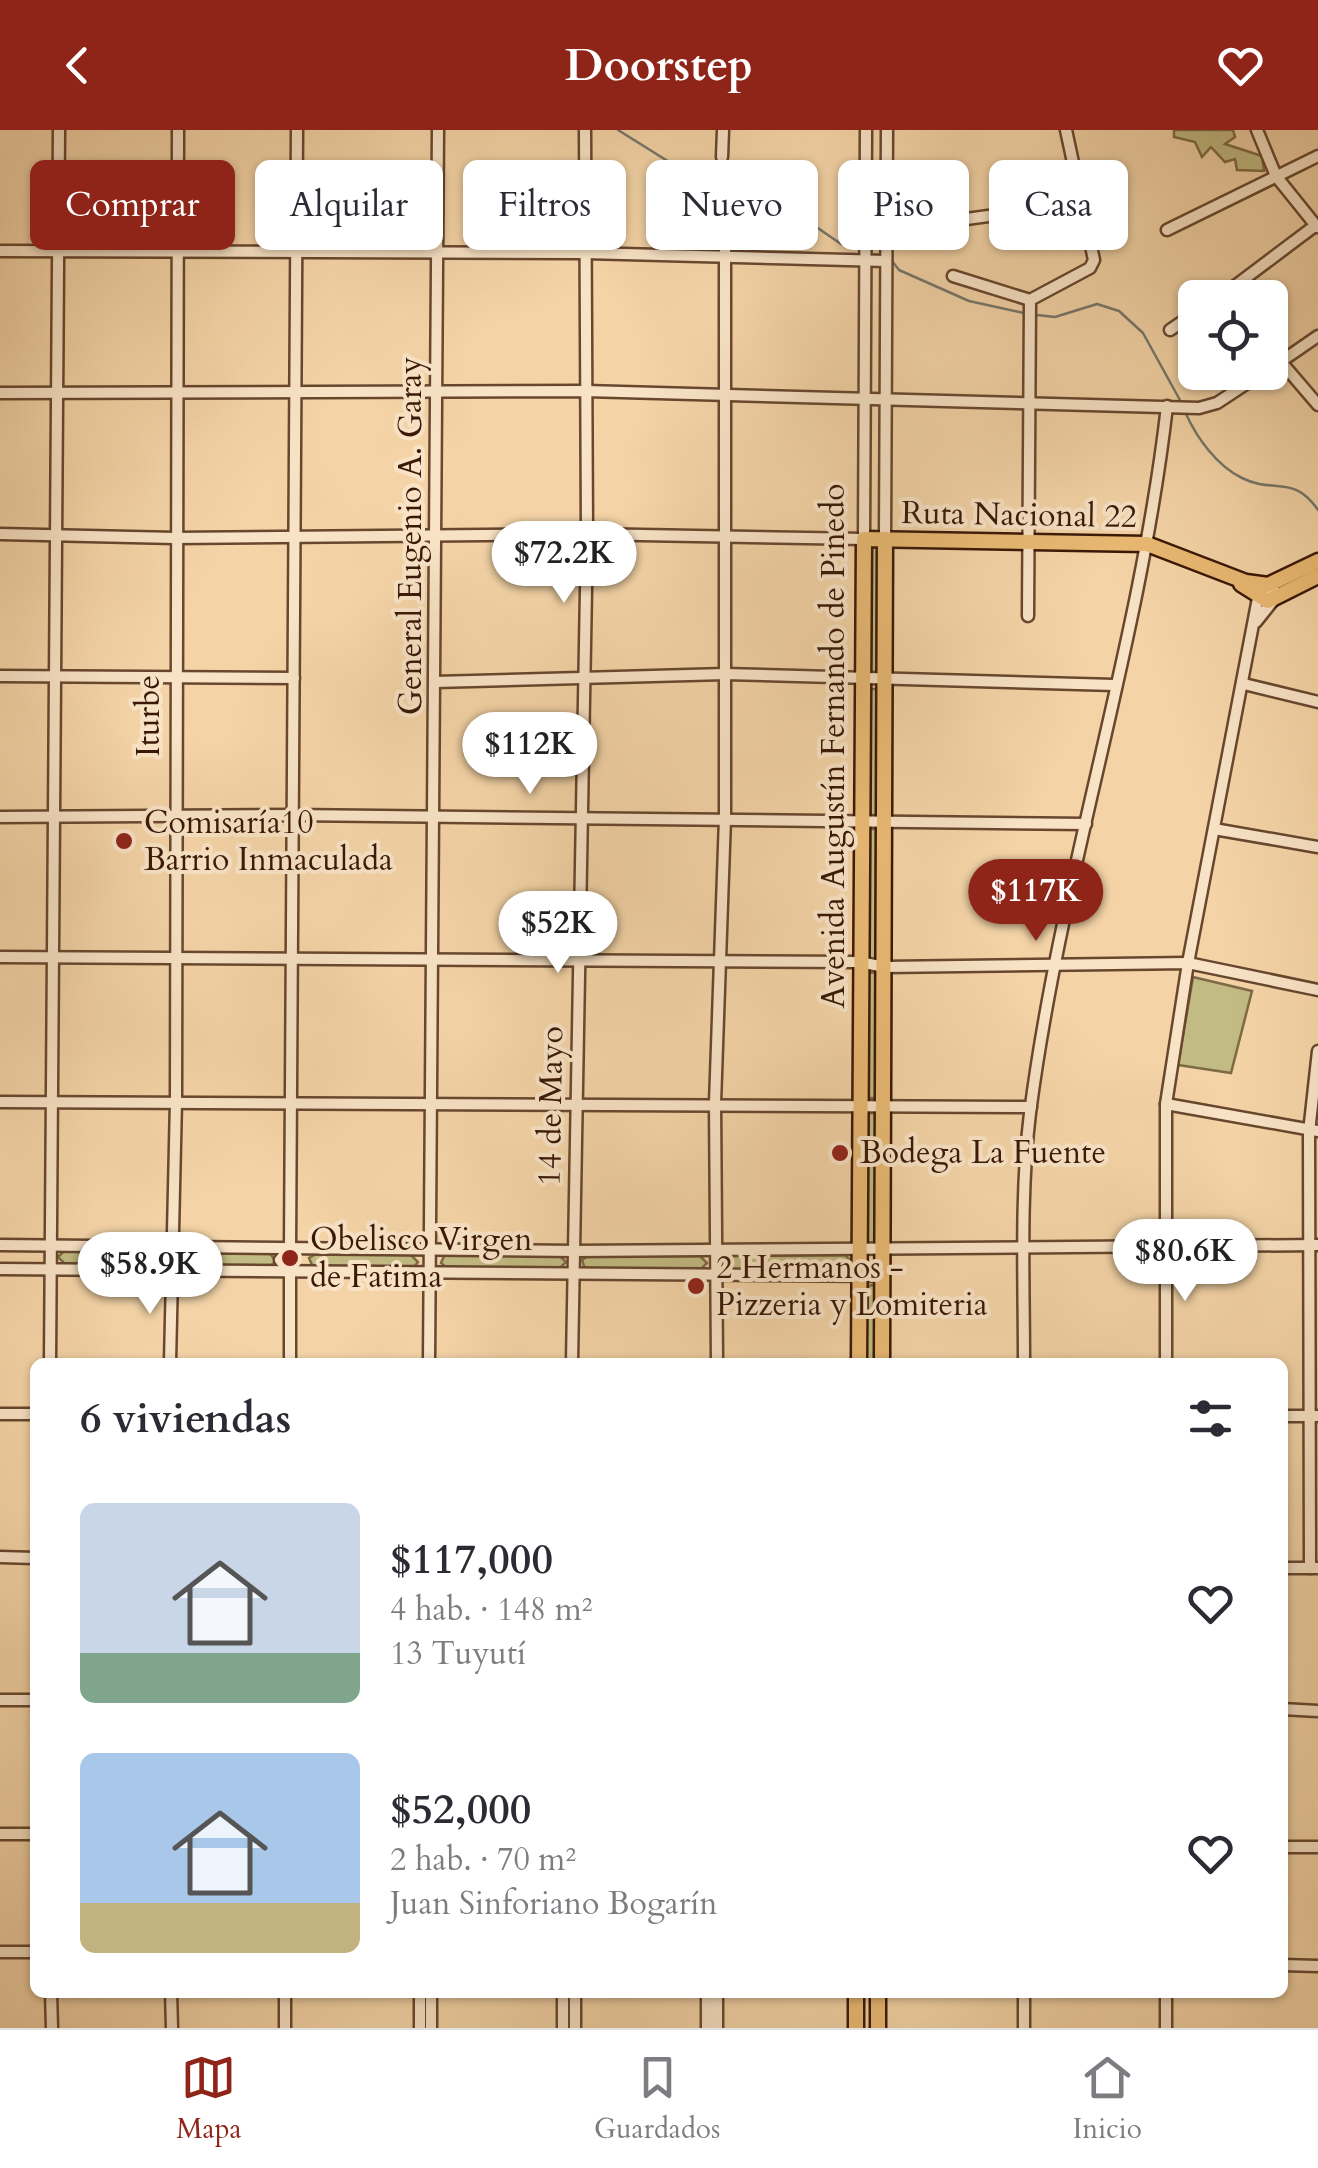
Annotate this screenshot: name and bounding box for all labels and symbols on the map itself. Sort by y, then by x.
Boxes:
street label: General Eugenio A. Garay [389,357,433,715]
street label: Avenida Augustín Fernando de Pinedo [812,483,856,1009]
street label: Ruta Nacional 22 [901,491,1137,539]
pin: $72.2K [483,521,645,606]
street label: Iturbe [127,675,171,757]
pin: $112K [460,712,600,797]
place label: Comisaría10 Barrio Inmaculada [144,801,393,882]
marker: Comisaría10 Barrio Inmaculada [113,830,135,852]
pin: $117K [966,859,1106,944]
pin: $52K [499,891,617,976]
street label: 14 de Mayo [528,1026,574,1186]
place label: Bodega La Fuente [860,1131,1106,1175]
marker: Bodega La Fuente [829,1142,851,1164]
place label: Obelisco Virgen de Fatima [310,1218,533,1299]
pin: $80.6K [1104,1219,1266,1304]
pin: $58.9K [69,1232,231,1317]
place label: 2 Hermanos - Pizzeria y Lomiteria [716,1246,988,1327]
marker: Obelisco Virgen de Fatima [279,1247,301,1269]
marker: 2 Hermanos - Pizzeria y Lomiteria [685,1275,707,1297]

